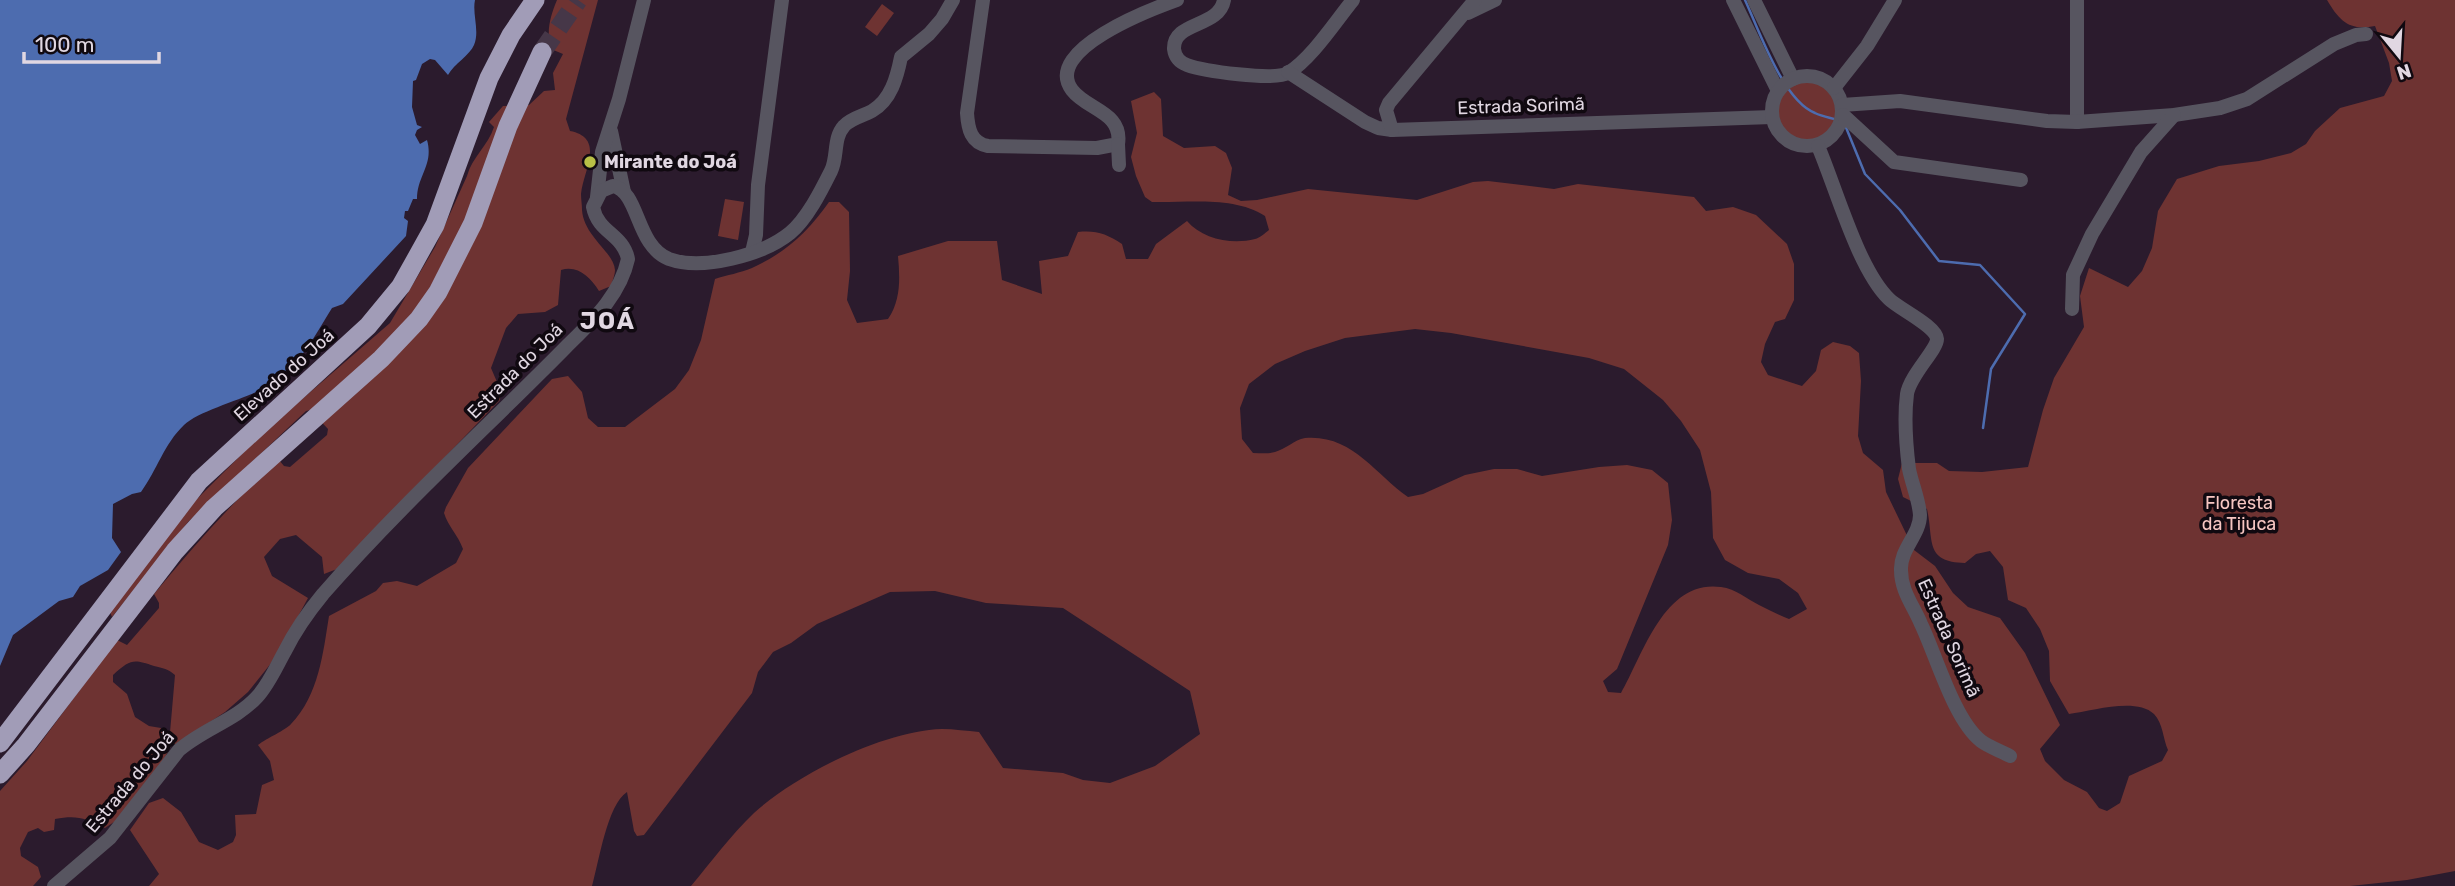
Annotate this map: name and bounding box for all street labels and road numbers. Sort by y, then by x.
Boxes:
street label: Estrada Sorimã [1457,93,1585,119]
street label: Estrada do Joá [463,319,567,423]
street label: Elevado do Joá [229,324,339,426]
street label: Estrada Sorimã [1913,575,1985,701]
street label: Estrada do Joá [81,727,179,837]

